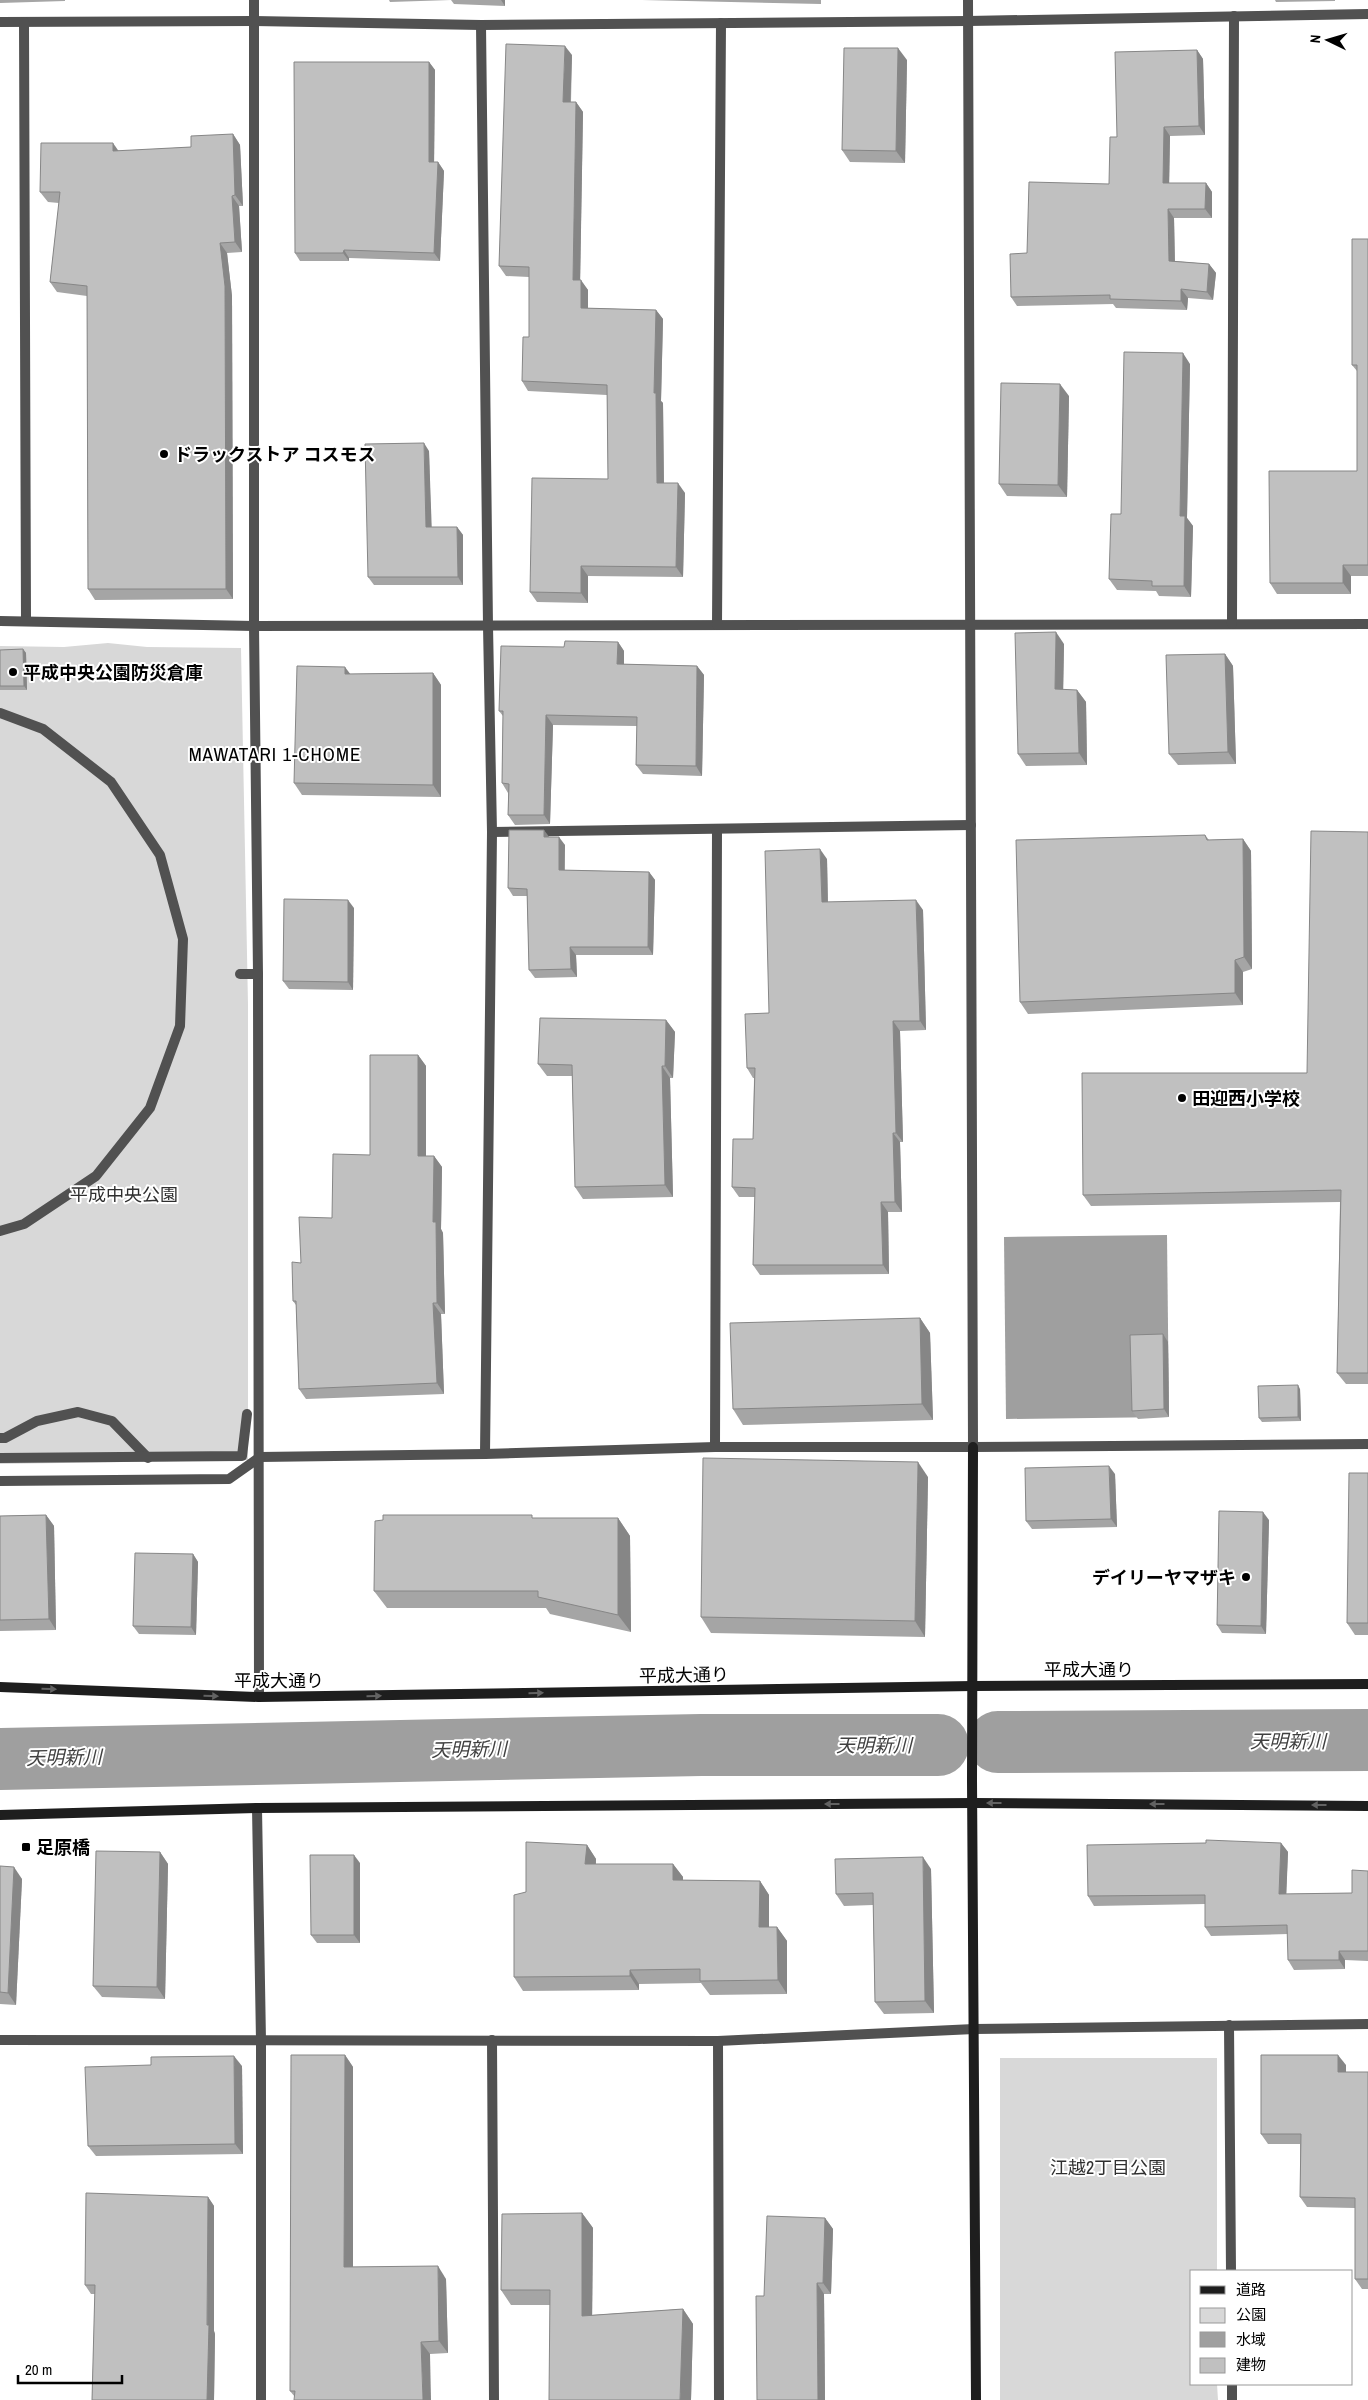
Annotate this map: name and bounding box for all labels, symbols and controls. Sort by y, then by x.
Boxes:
north arrow [1303,15,1353,65]
text: N [1306,34,1324,44]
place label: ドラックストア コスモス [174,442,376,467]
marker: ドラックストア コスモス [158,448,170,460]
place label: 平成中央公園防災倉庫 [23,660,203,685]
marker: 平成中央公園防災倉庫 [7,666,19,678]
district label: MAWATARI 1-CHOME [189,741,361,767]
place label: 田迎西小学校 [1192,1086,1300,1111]
marker: 田迎西小学校 [1176,1092,1188,1104]
park label: 平成中央公園 [70,1182,178,1207]
place label: デイリーヤマザキ [1092,1565,1236,1590]
marker: デイリーヤマザキ [1240,1571,1252,1583]
street label: 平成大通り [1044,1657,1134,1682]
street label: 平成大通り [639,1662,729,1688]
street label: 平成大通り [234,1668,324,1693]
one-way arrow [41,1685,57,1693]
one-way arrow [528,1689,544,1697]
one-way arrow [203,1692,219,1700]
one-way arrow [366,1692,382,1700]
water label: 天明新川 [1250,1728,1328,1754]
water label: 天明新川 [836,1732,914,1758]
water label: 天明新川 [431,1735,509,1763]
water label: 天明新川 [26,1743,104,1771]
one-way arrow [986,1799,1002,1807]
one-way arrow [824,1800,840,1808]
one-way arrow [1149,1800,1165,1808]
one-way arrow [1311,1801,1327,1809]
place label: 足原橋 [36,1835,90,1860]
marker: 足原橋 [20,1841,32,1853]
park label: 江越2丁目公園 [1050,2155,1166,2180]
legend [1190,2270,1353,2385]
text: 道路 [1236,2279,1266,2300]
text: 公園 [1236,2304,1266,2325]
text: 水域 [1236,2329,1266,2350]
scale bar [18,2352,121,2384]
text: 建物 [1236,2354,1266,2375]
text: 20 m [25,2359,52,2380]

